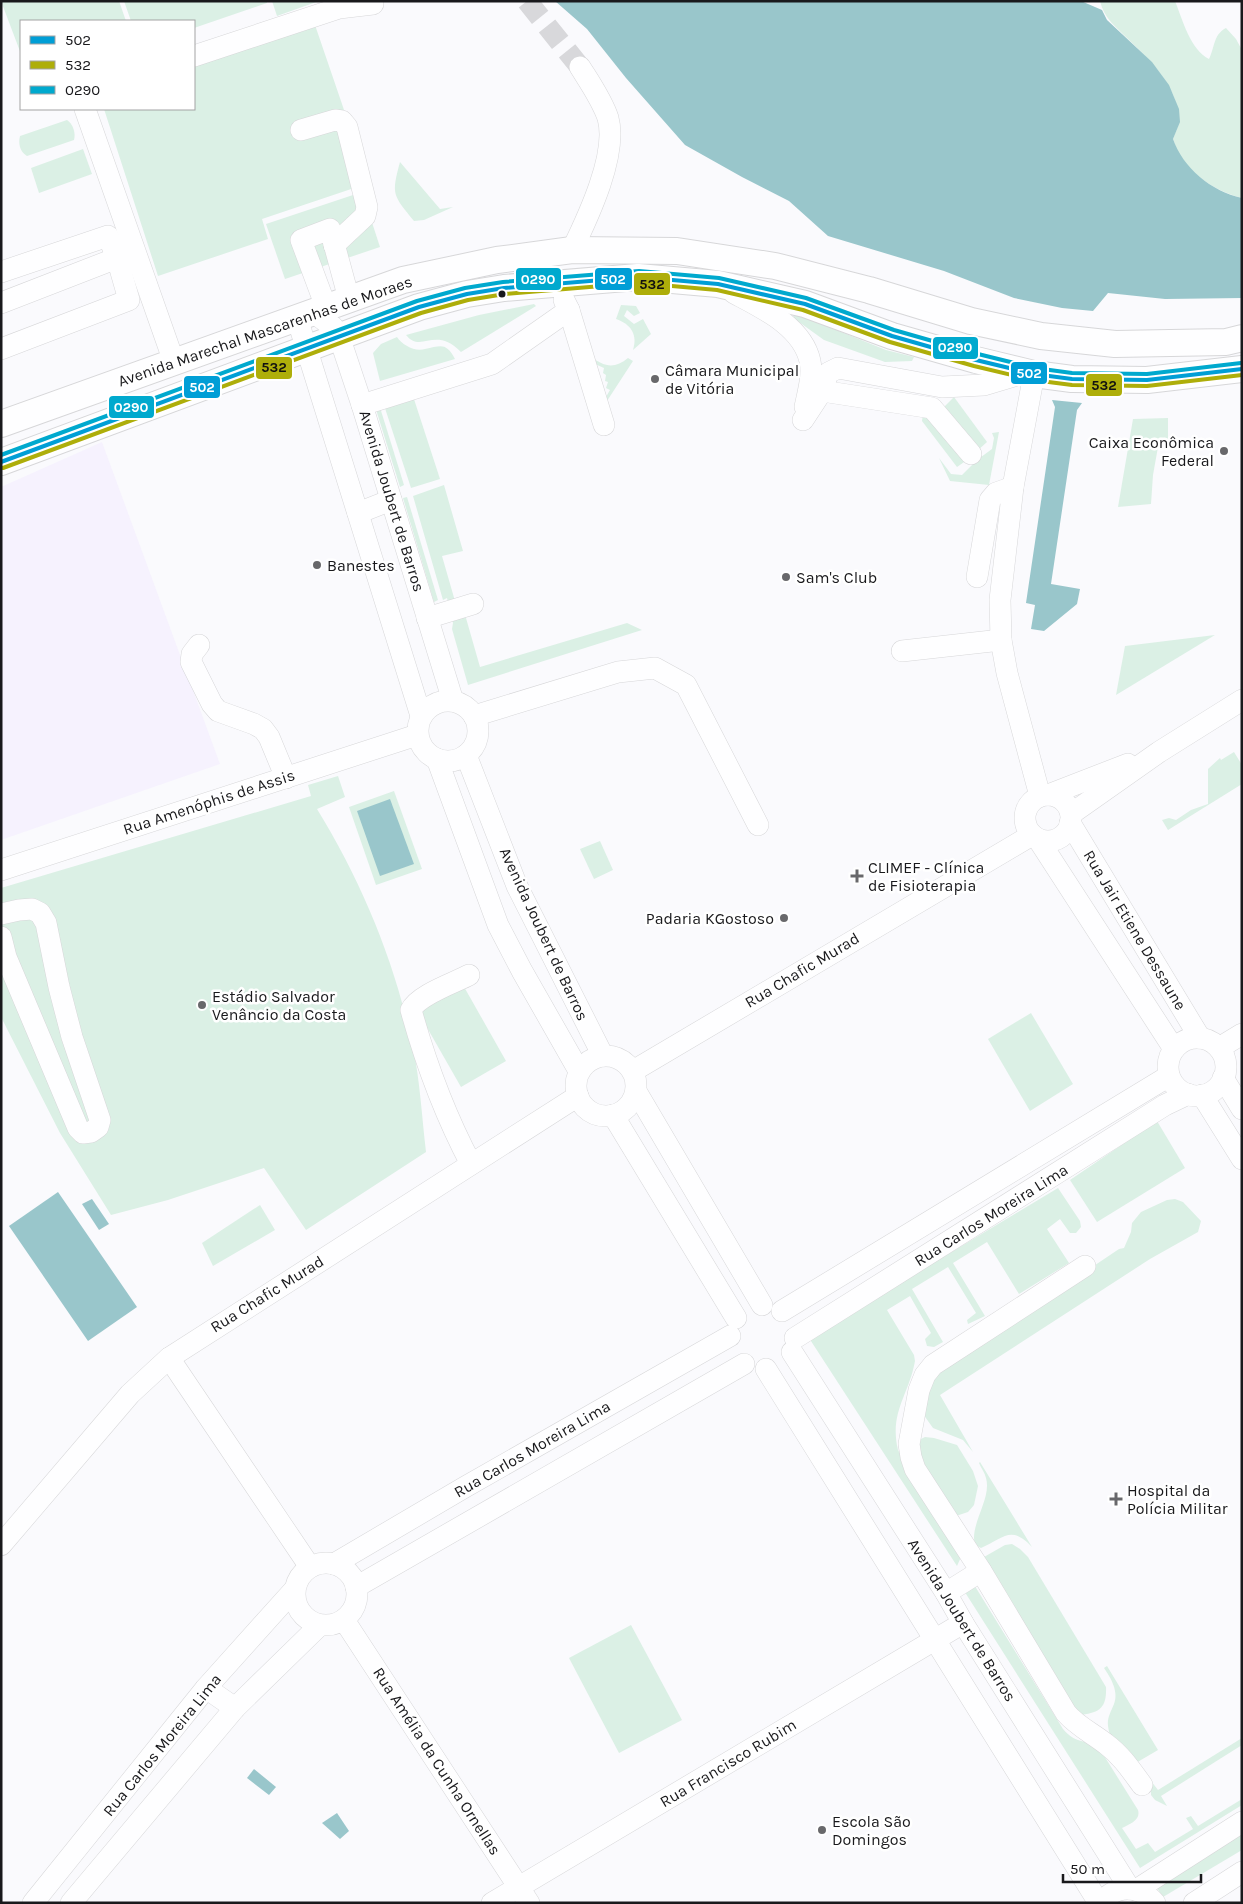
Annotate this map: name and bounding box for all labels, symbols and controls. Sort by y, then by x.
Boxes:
legend [20,20,195,110]
text: 502 [65,31,91,49]
text: 532 [65,56,91,74]
text: 0290 [65,81,100,99]
line badge: 0290 [515,267,562,291]
line badge: 502 [594,267,633,291]
text: 0290 [521,271,555,288]
text: 502 [600,271,626,288]
street label: Avenida Marechal Mascarenhas de Moraes [115,272,415,390]
line badge: 532 [633,272,671,296]
text: 532 [639,276,665,293]
unlabelled marker [497,289,507,299]
line badge: 0290 [932,336,979,360]
text: 0290 [938,339,972,356]
line badge: 532 [255,356,293,380]
text: 532 [261,359,287,376]
place label: Câmara Municipal de Vitória [665,361,799,398]
line badge: 502 [1010,361,1048,385]
text: 502 [1016,365,1042,382]
marker: Câmara Municipal de Vitória [649,373,661,385]
line badge: 532 [1085,373,1123,397]
line badge: 502 [183,375,221,399]
text: 532 [1091,377,1117,394]
text: 502 [189,379,215,396]
line badge: 0290 [108,395,155,419]
text: 0290 [114,399,148,416]
street label: Avenida Joubert de Barros [355,408,429,594]
place label: Caixa Econômica Federal [1089,433,1214,470]
marker: Caixa Econômica Federal [1218,445,1230,457]
place label: Banestes [327,556,395,575]
marker: Banestes [311,559,323,571]
place label: Sam's Club [796,568,877,587]
marker: Sam's Club [780,571,792,583]
street label: Rua Amenóphis de Assis [121,765,297,839]
street label: Avenida Joubert de Barros [496,844,592,1024]
street label: Rua Jair Etiene Dessaune [1080,847,1190,1013]
place label: CLIMEF - Clínica de Fisioterapia [868,858,984,895]
marker: CLIMEF - Clínica de Fisioterapia [850,869,864,883]
place label: Padaria KGostoso [646,909,774,928]
marker: Padaria KGostoso [778,912,790,924]
street label: Rua Chafic Murad [741,928,863,1012]
place label: Estádio Salvador Venâncio da Costa [212,987,346,1024]
marker: Estádio Salvador Venâncio da Costa [196,999,208,1011]
street label: Rua Carlos Moreira Lima [911,1160,1071,1270]
street label: Rua Chafic Murad [207,1251,327,1337]
street label: Rua Carlos Moreira Lima [450,1396,614,1502]
place label: Hospital da Polícia Militar [1127,1481,1228,1518]
marker: Hospital da Polícia Militar [1109,1492,1123,1506]
street label: Avenida Joubert de Barros [904,1535,1020,1705]
street label: Rua Amélia da Cunha Ornellas [369,1664,505,1858]
street label: Rua Carlos Moreira Lima [99,1670,225,1820]
street label: Rua Francisco Rubim [656,1715,800,1811]
place label: Escola São Domingos [832,1812,911,1849]
marker: Escola São Domingos [816,1824,828,1836]
scale bar [1063,1852,1200,1884]
text: 50 m [1070,1860,1105,1878]

